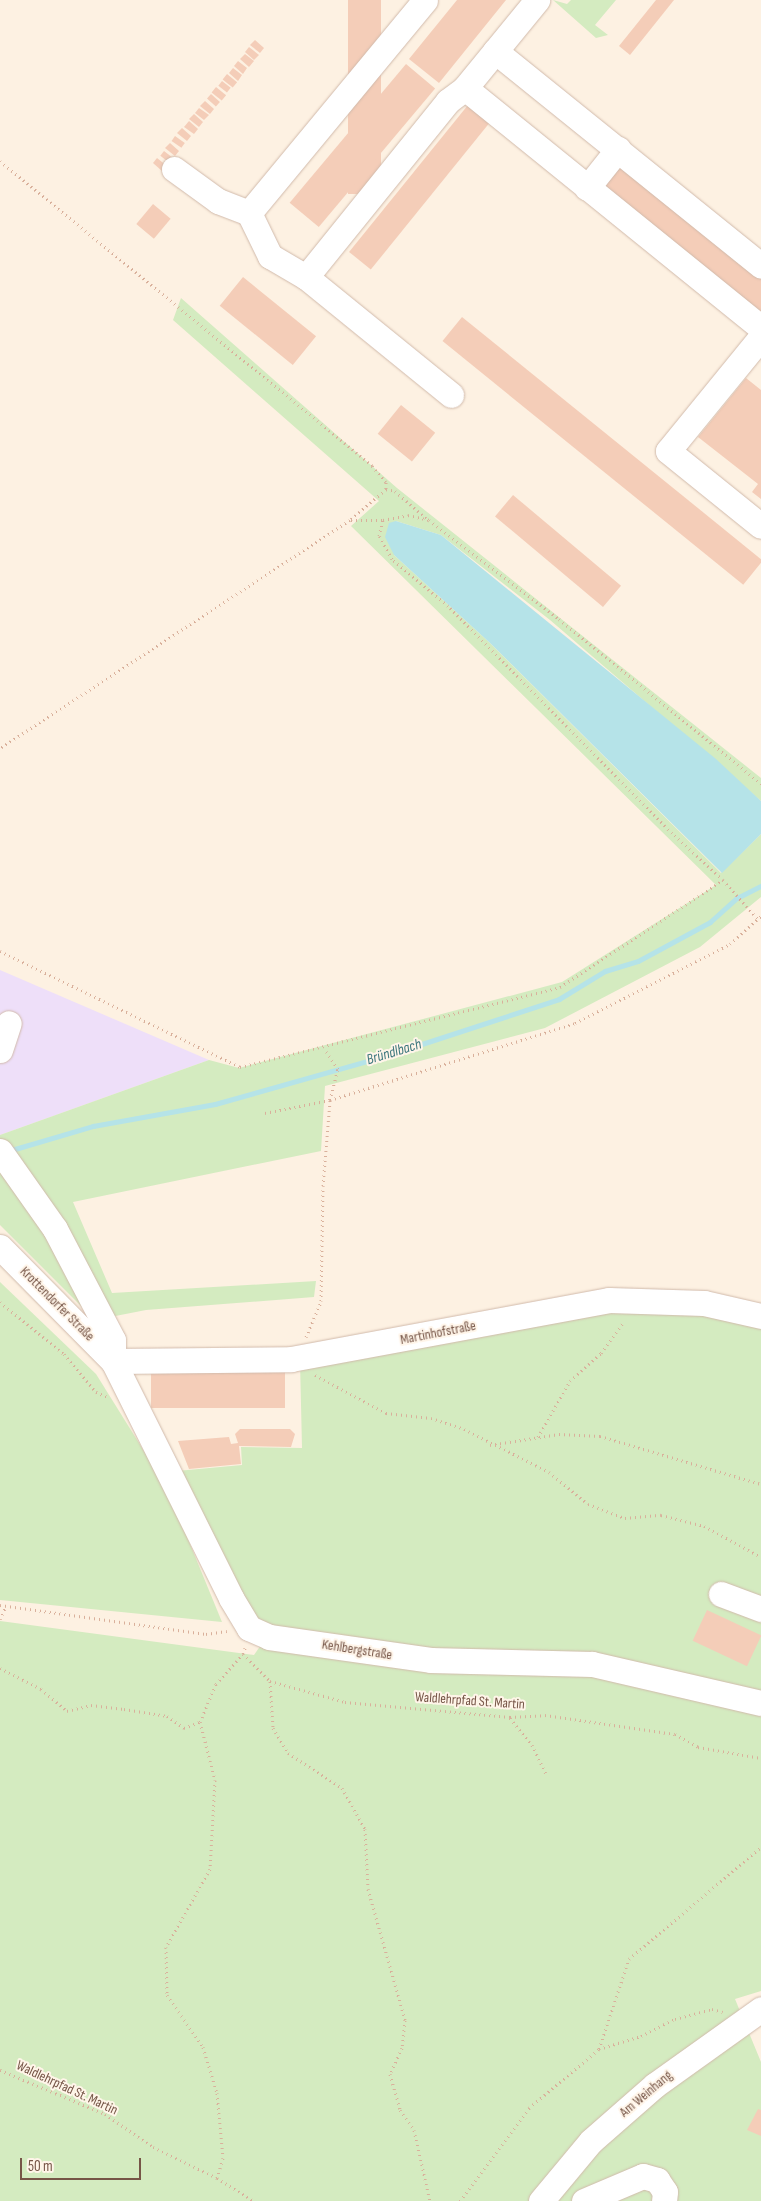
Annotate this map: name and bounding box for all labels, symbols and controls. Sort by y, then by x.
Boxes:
water label: Bründlbach [364,1035,424,1069]
street label: Krottendorfer Straße [16,1263,98,1345]
street label: Martinhofstraße [399,1317,477,1349]
street label: Kehlbergstraße [321,1636,393,1664]
street label: Waldlehrpfad St. Martin [415,1689,525,1713]
street label: Waldlehrpfad St. Martin [14,2057,120,2119]
street label: Am Weinhang [616,2067,676,2121]
scale bar [22,2148,144,2180]
text: 50 m [28,2157,53,2176]

